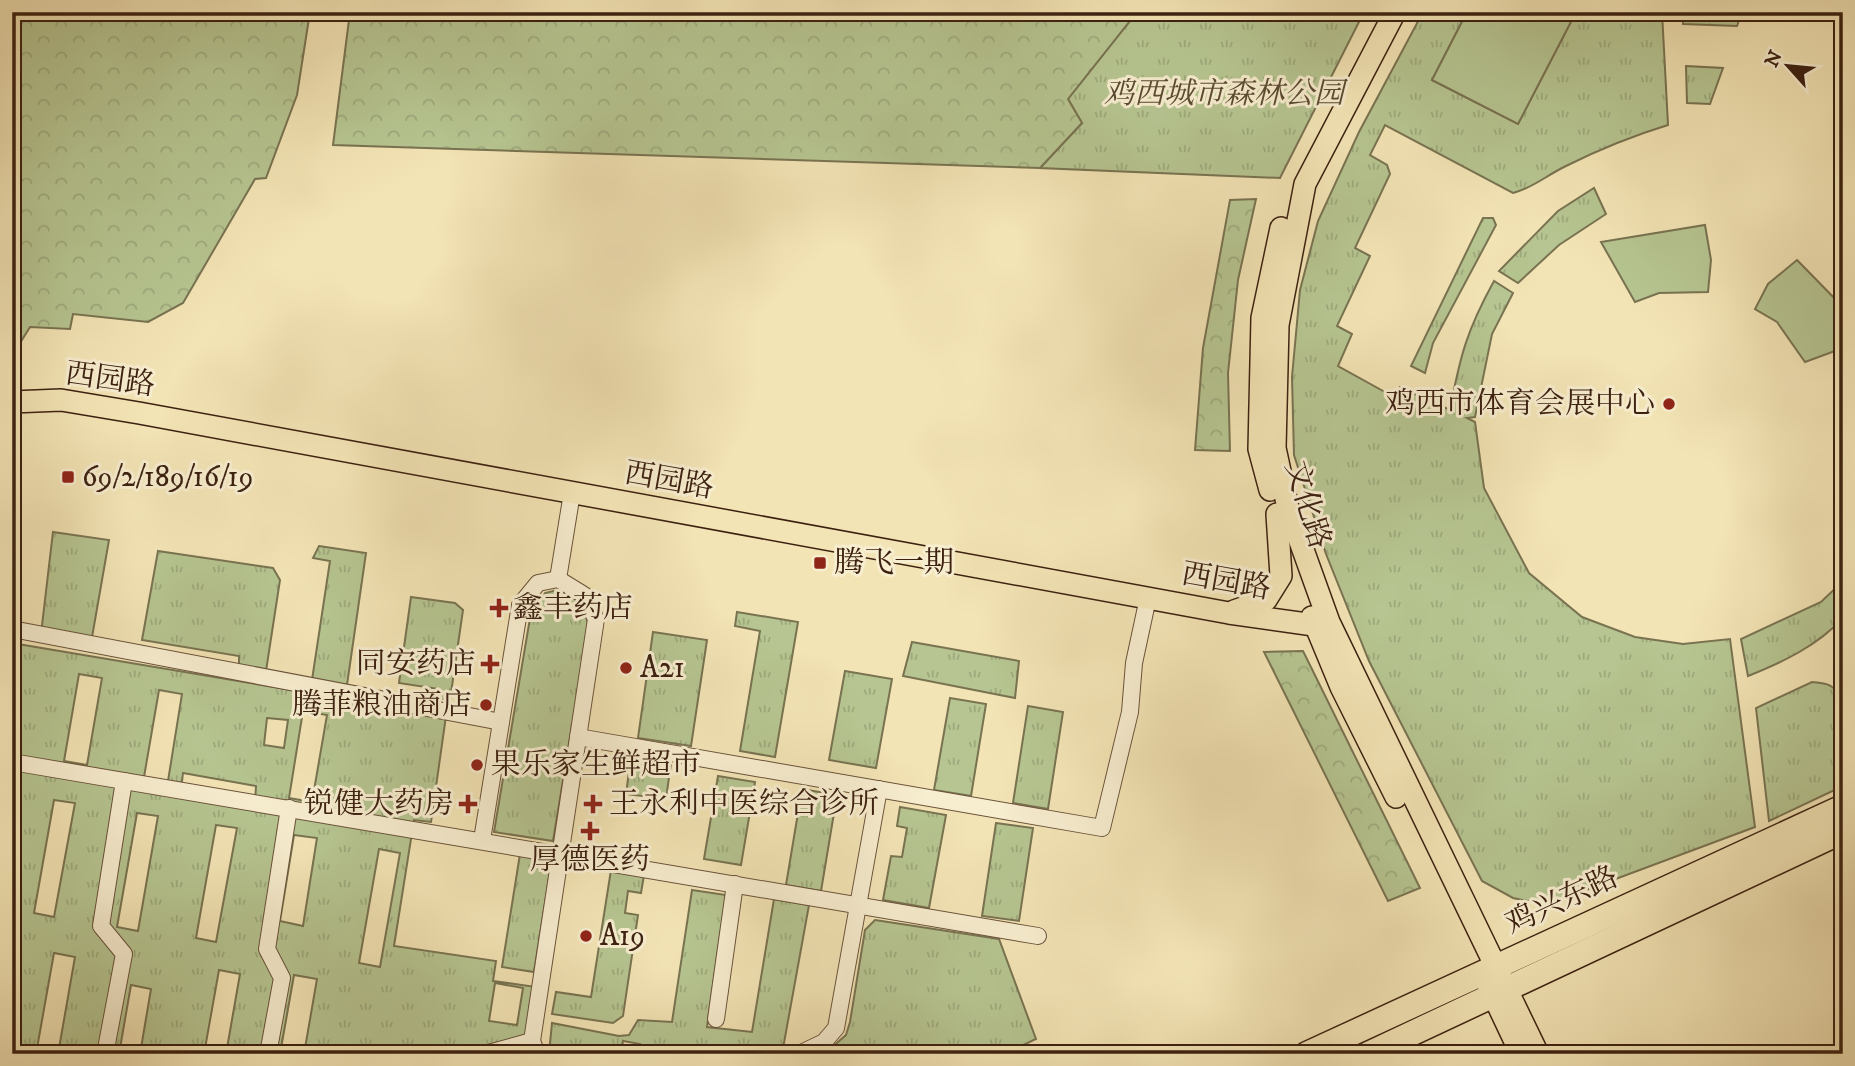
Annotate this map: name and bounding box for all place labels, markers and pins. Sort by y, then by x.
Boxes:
place label: 鸡西市体育会展中心 [1385,386,1655,423]
marker: 鸡西市体育会展中心 [1661,396,1677,412]
place label: 69/2/189/16/19 [82,459,253,496]
marker: 69/2/189/16/19 [60,469,76,485]
place label: 腾飞一期 [834,545,954,582]
marker: 腾飞一期 [812,555,828,571]
place label: 鑫丰药店 [513,590,633,627]
marker: 鑫丰药店 [491,600,507,616]
place label: 同安药店 [356,646,476,683]
place label: A21 [640,650,685,687]
marker: 同安药店 [482,656,498,672]
marker: A21 [618,660,634,676]
place label: 腾菲粮油商店 [292,687,472,724]
marker: 腾菲粮油商店 [478,697,494,713]
place label: 果乐家生鲜超市 [491,747,701,784]
marker: 果乐家生鲜超市 [469,757,485,773]
place label: 锐健大药房 [304,786,454,823]
place label: 王永利中医综合诊所 [609,786,879,823]
marker: 王永利中医综合诊所 [583,794,603,814]
marker: 锐健大药房 [460,796,476,812]
marker: 厚德医药 [582,823,598,839]
place label: 厚德医药 [530,842,650,879]
place label: A19 [600,918,645,955]
marker: A19 [578,928,594,944]

